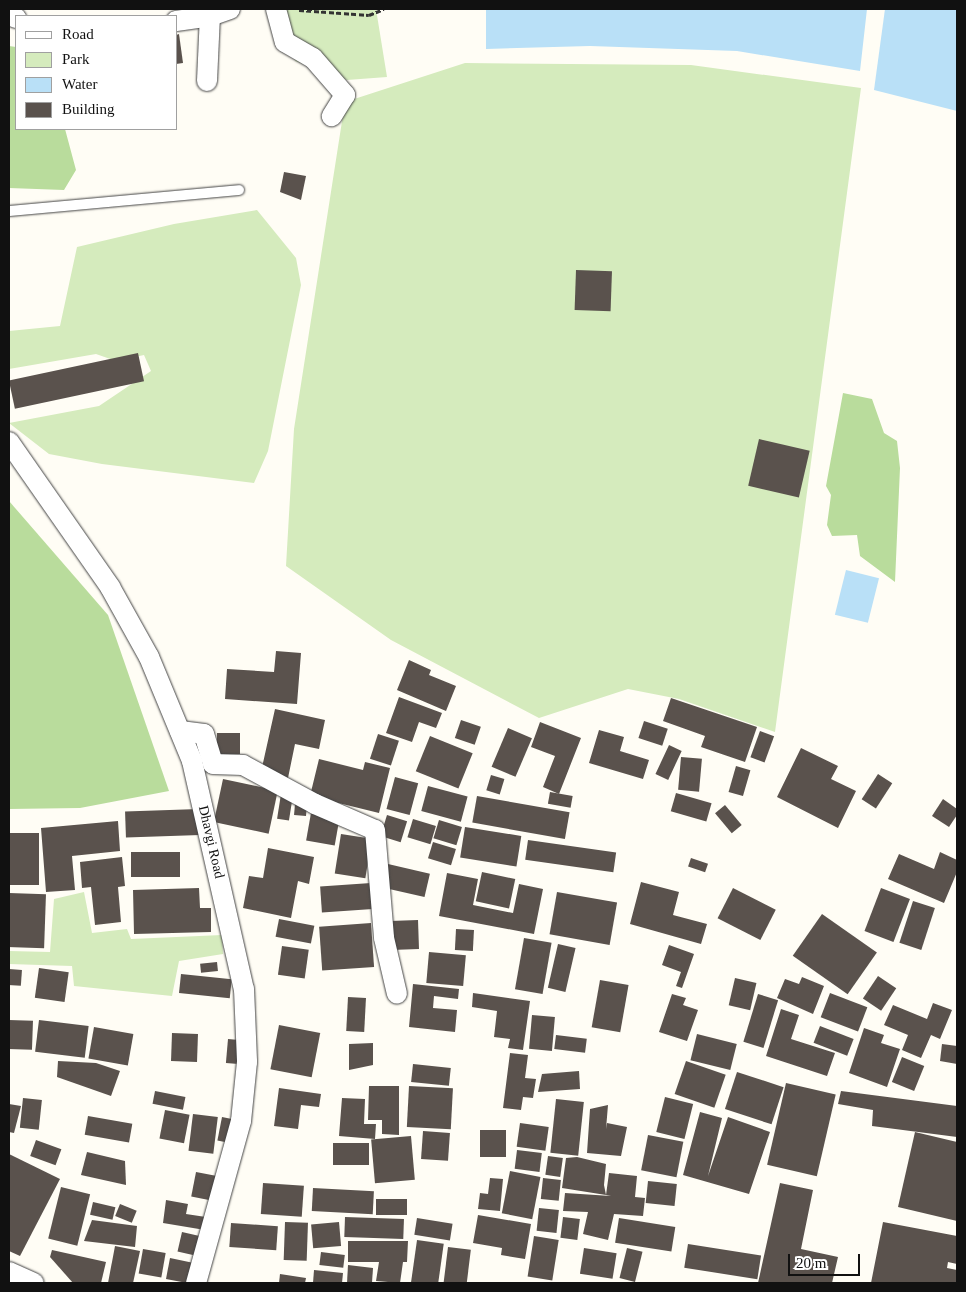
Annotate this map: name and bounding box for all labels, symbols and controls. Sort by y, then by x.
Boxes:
legend [15,15,178,130]
text: Road [62,26,94,42]
text: Park [62,51,90,67]
text: Water [62,76,97,92]
text: Building [62,101,115,117]
street label: Dhavgi Road [194,804,228,880]
scale bar [791,1244,864,1276]
text: 20 m [796,1255,826,1271]

